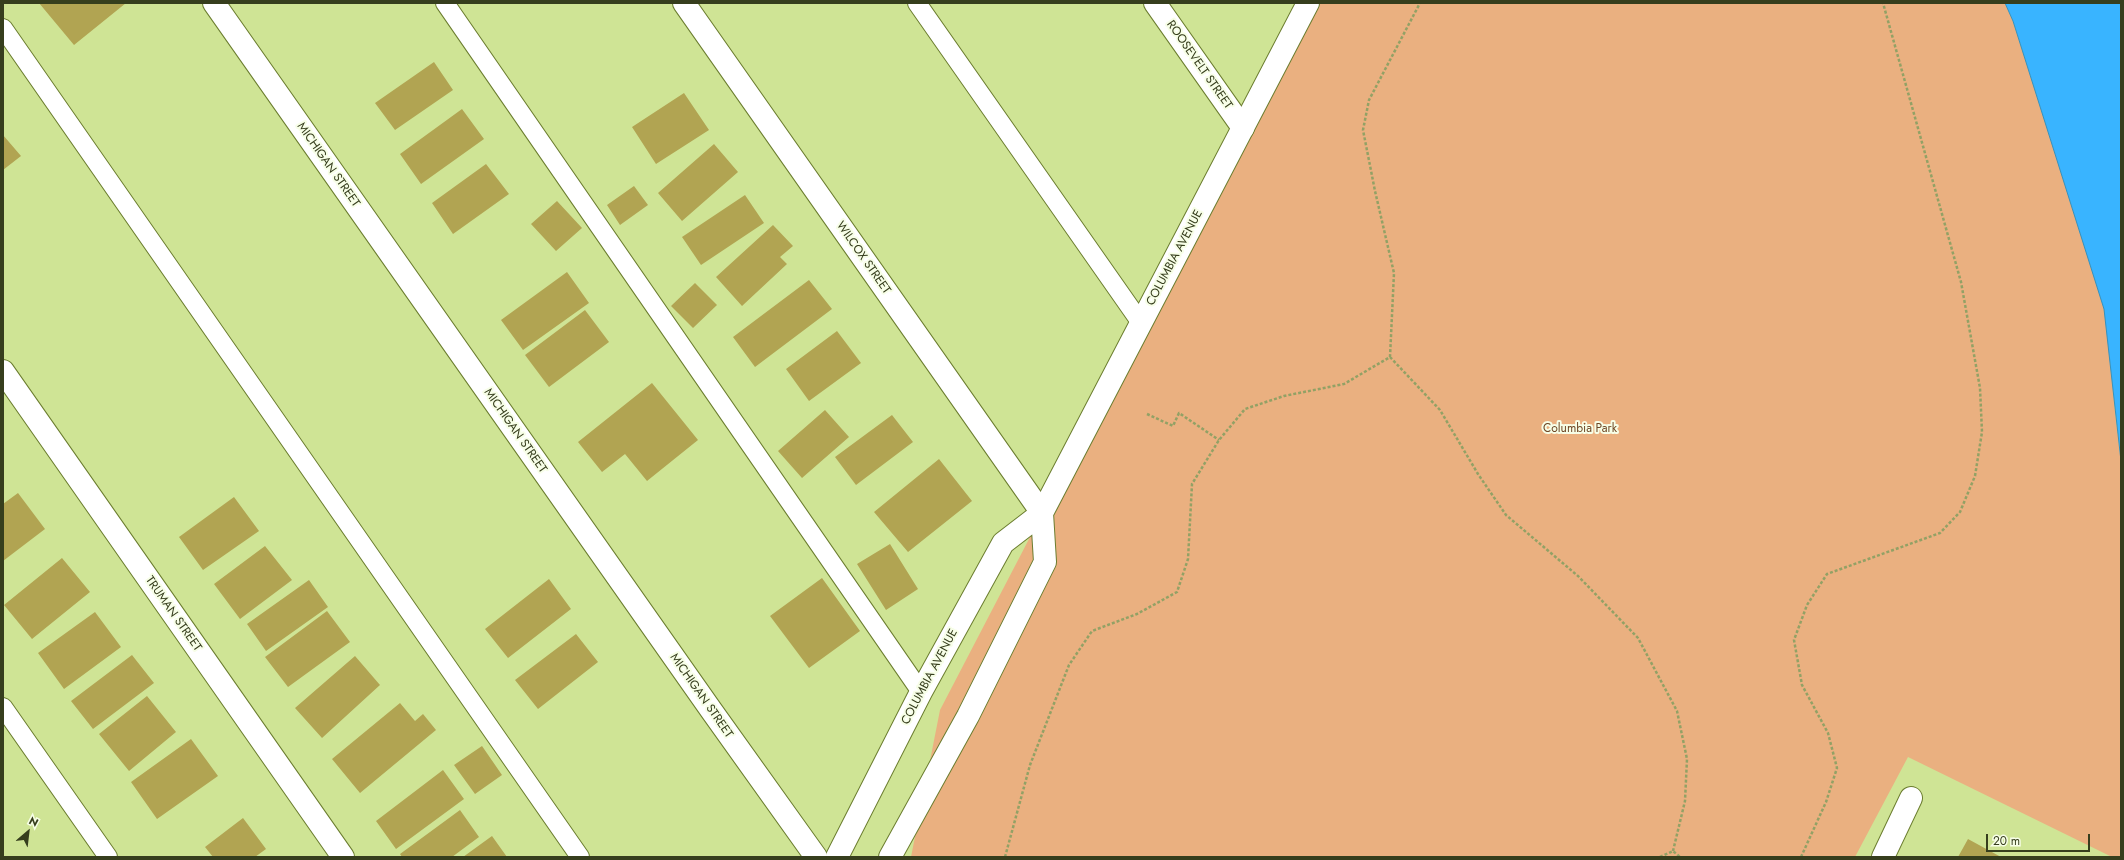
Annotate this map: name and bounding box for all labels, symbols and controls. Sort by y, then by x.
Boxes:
street label: ROOSEVELT STREET [1163,18,1235,112]
street label: MICHIGAN STREET [293,120,363,210]
street label: COLUMBIA AVENUE [1144,208,1206,308]
street label: WILCOX STREET [833,219,893,297]
street label: MICHIGAN STREET [480,386,550,476]
park label: Columbia Park [1543,422,1617,436]
street label: TRUMAN STREET [142,574,204,654]
street label: COLUMBIA AVENUE [899,627,961,727]
street label: MICHIGAN STREET [666,651,736,741]
north arrow [8,812,48,852]
text: N [26,812,41,831]
scale bar [1988,826,2092,852]
text: 20 m [1993,832,2020,850]

